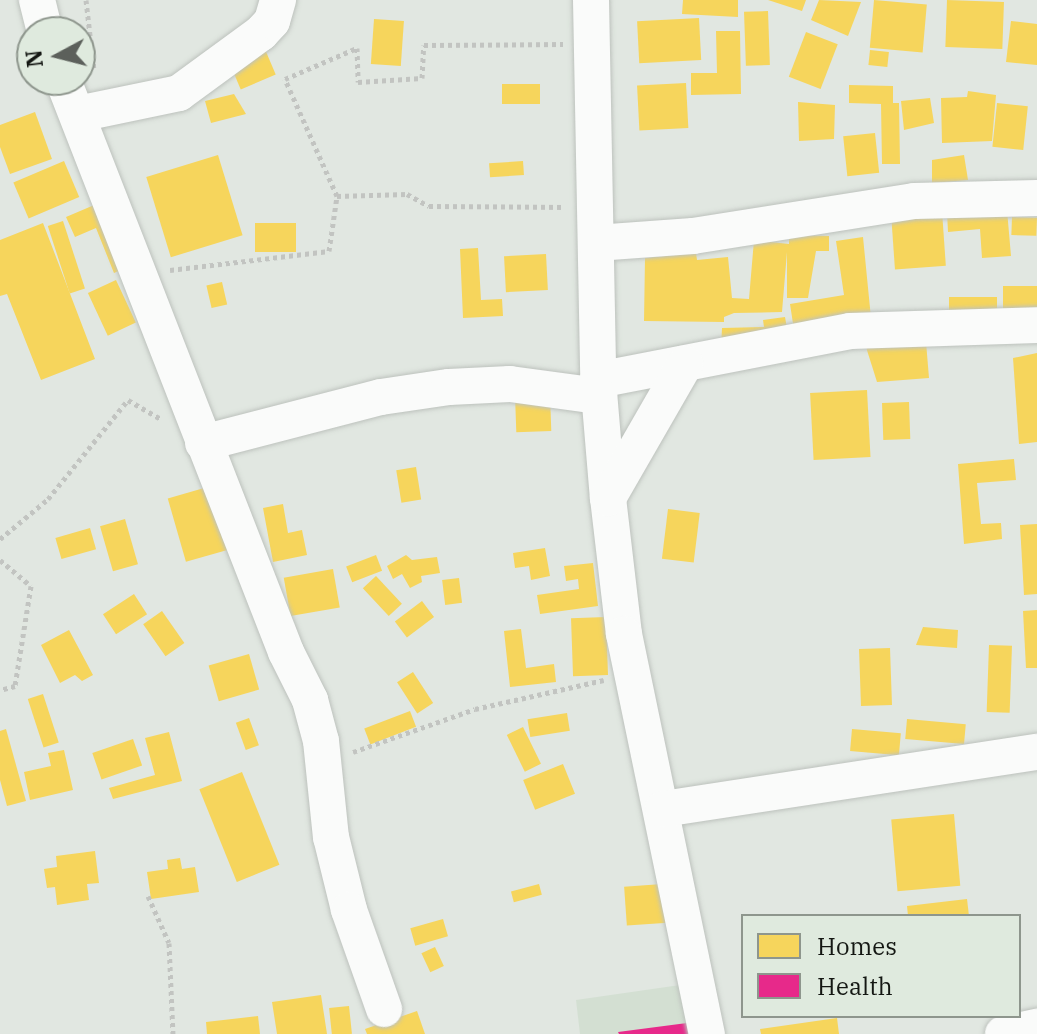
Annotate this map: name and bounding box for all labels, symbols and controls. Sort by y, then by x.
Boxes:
north arrow [16,16,96,96]
text: N [18,48,49,69]
legend [741,914,1021,1018]
text: Homes [817,930,897,962]
text: Health [817,970,893,1002]

